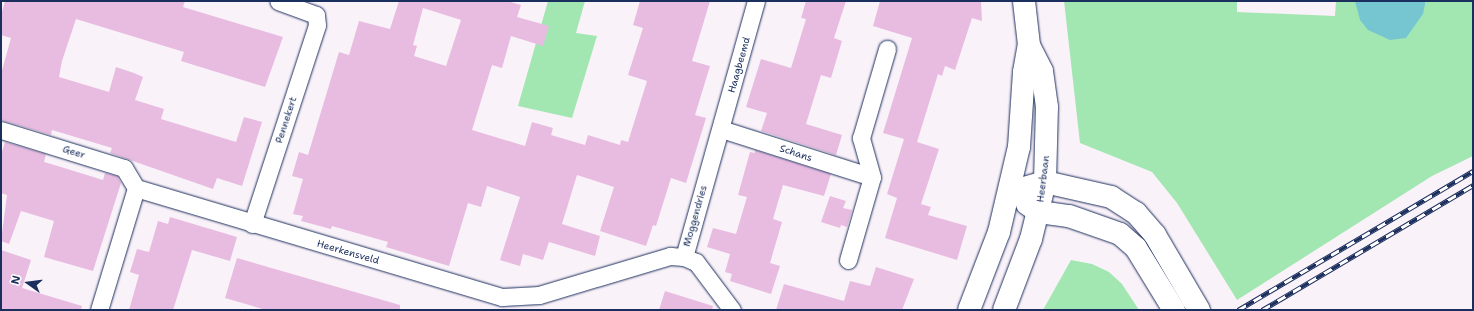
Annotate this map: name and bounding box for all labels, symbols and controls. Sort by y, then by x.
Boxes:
street label: Haagbeemd [725,36,753,94]
street label: Pennekert [273,95,299,145]
street label: Schans [778,142,814,164]
street label: Geer [61,143,87,161]
street label: Heerbaan [1034,155,1052,203]
street label: Moggendries [681,184,709,248]
street label: Heerkensveld [315,237,381,267]
north arrow [8,263,48,303]
text: N [8,274,24,286]

